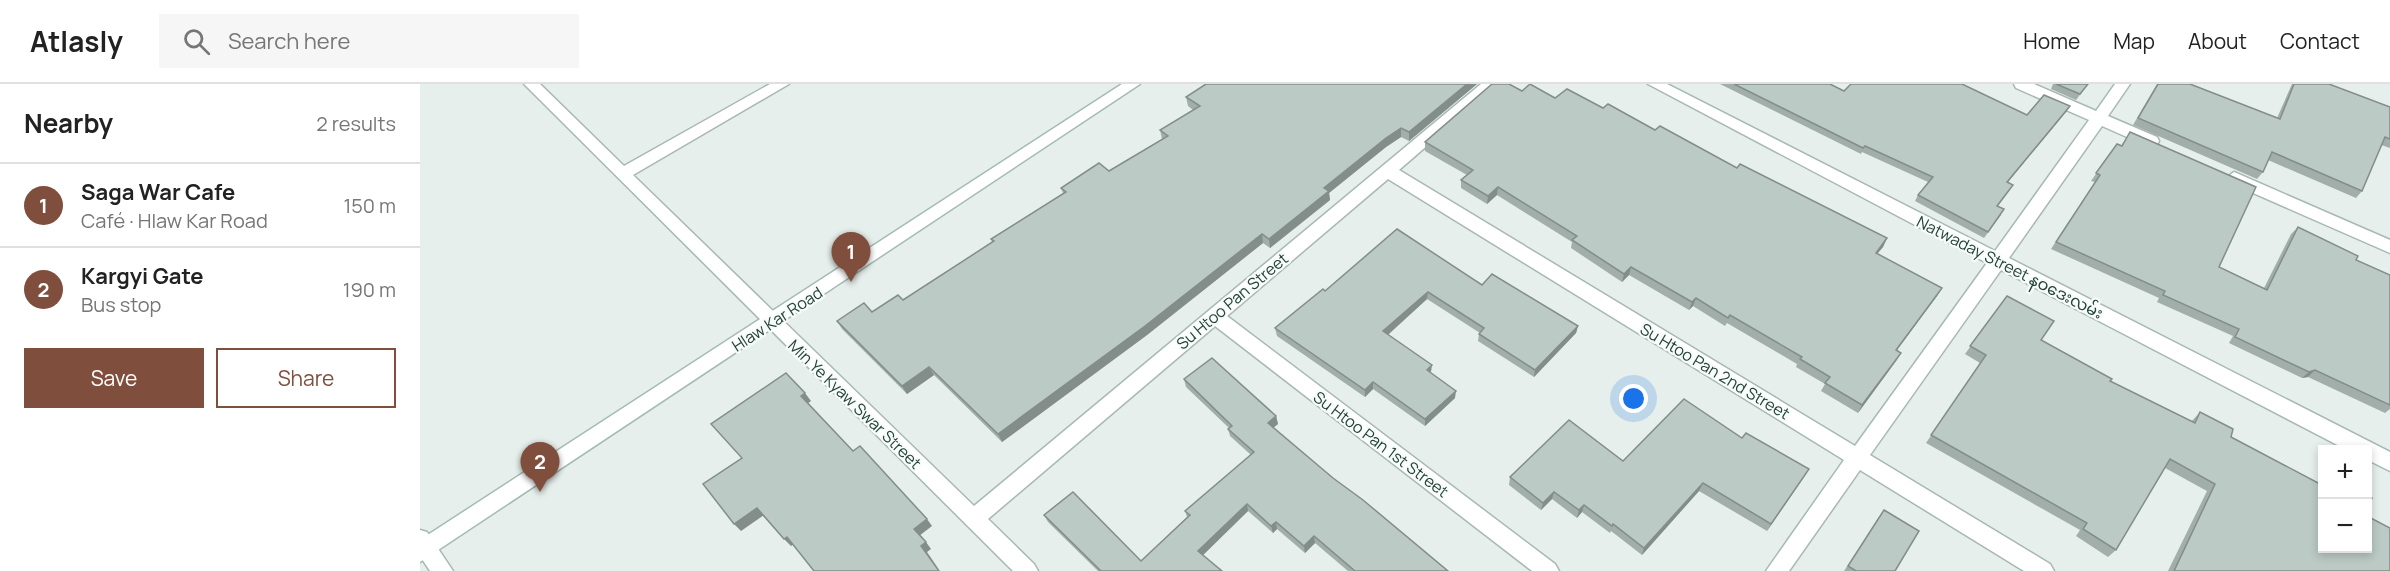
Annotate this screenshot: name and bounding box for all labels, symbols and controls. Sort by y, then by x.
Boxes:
search box [159,14,579,68]
text: Atlasly [30,22,123,60]
icon: search [180,25,213,58]
text: Search here [228,26,350,56]
text: Home [2023,27,2080,55]
text: Map [2113,27,2155,55]
text: About [2188,27,2247,55]
text: Contact [2280,27,2360,55]
text: Nearby [24,105,113,141]
text: 2 results [316,110,396,137]
text: Saga War Cafe [81,177,235,207]
text: 1 [39,192,48,219]
text: 150 m [343,192,396,219]
text: Café · Hlaw Kar Road [81,207,268,234]
street label: Natwaday Street နဝဒေးလမ်း [1912,210,2107,326]
pin: 1 [832,232,870,282]
street label: Su Htoo Pan Street [1171,248,1293,354]
text: Kargyi Gate [81,261,204,291]
text: 2 [38,276,49,303]
text: 190 m [343,276,396,303]
street label: Hlaw Kar Road [727,281,827,357]
text: Bus stop [81,291,161,318]
street label: Su Htoo Pan 2nd Street [1636,318,1794,424]
street label: Min Ye Kyaw Swar Street [784,334,926,474]
button: Save [24,348,204,408]
button: Share [216,348,396,408]
your location [1619,384,1648,413]
street label: Su Htoo Pan 1st Street [1309,386,1453,502]
pin: 2 [520,442,560,492]
map controls [2318,445,2372,553]
button: + [2318,445,2372,499]
button: − [2318,499,2372,553]

